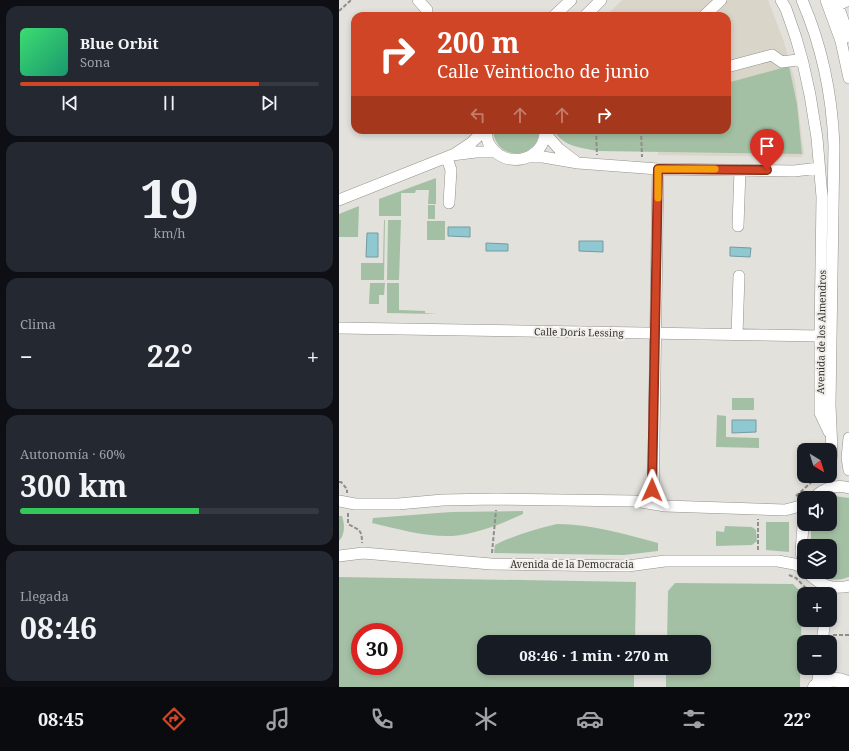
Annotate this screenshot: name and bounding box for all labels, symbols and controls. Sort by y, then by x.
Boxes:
text: 200 m [437,23,519,61]
icon: right [371,28,423,80]
text: Blue Orbit [80,33,159,53]
text: Sona [80,53,110,71]
text: Calle Veintiocho de junio [437,59,650,83]
icon: previous [59,92,81,114]
icon: pause [158,92,180,114]
icon: next [258,92,280,114]
icon: left [467,104,489,126]
icon: ahead [509,104,531,126]
icon: ahead [551,104,573,126]
icon: right [593,104,615,126]
pin [750,129,784,170]
icon: arrive [756,135,778,157]
text: 19 [140,162,199,233]
text: km/h [154,224,185,242]
street label: Avenida de los Almendros [813,269,829,394]
text: Clima [20,315,56,333]
street label: Calle Doris Lessing [534,324,625,340]
text: 22° [147,335,193,376]
text: − [20,341,33,371]
text: + [307,341,319,371]
north arrow [797,443,837,483]
map controls [797,443,837,675]
text: Autonomía · 60% [20,445,125,463]
text: 300 km [20,465,127,506]
position arrow [631,469,673,511]
button: sound [797,491,837,531]
button: layers [797,539,837,579]
street label: Avenida de la Democracia [510,557,634,571]
text: Llegada [20,587,69,605]
button: + [797,587,837,627]
text: 08:46 [20,607,97,648]
speed limit sign: 30 [351,623,403,675]
button: − [797,635,837,675]
text: 08:46 · 1 min · 270 m [519,645,669,665]
icon: directions [160,705,188,733]
icon: music [264,705,292,733]
icon: phone [368,705,396,733]
icon: climate [472,705,500,733]
icon: car [576,705,604,733]
icon: filters [680,705,708,733]
text: 08:45 [38,707,84,731]
text: 22° [783,707,811,731]

